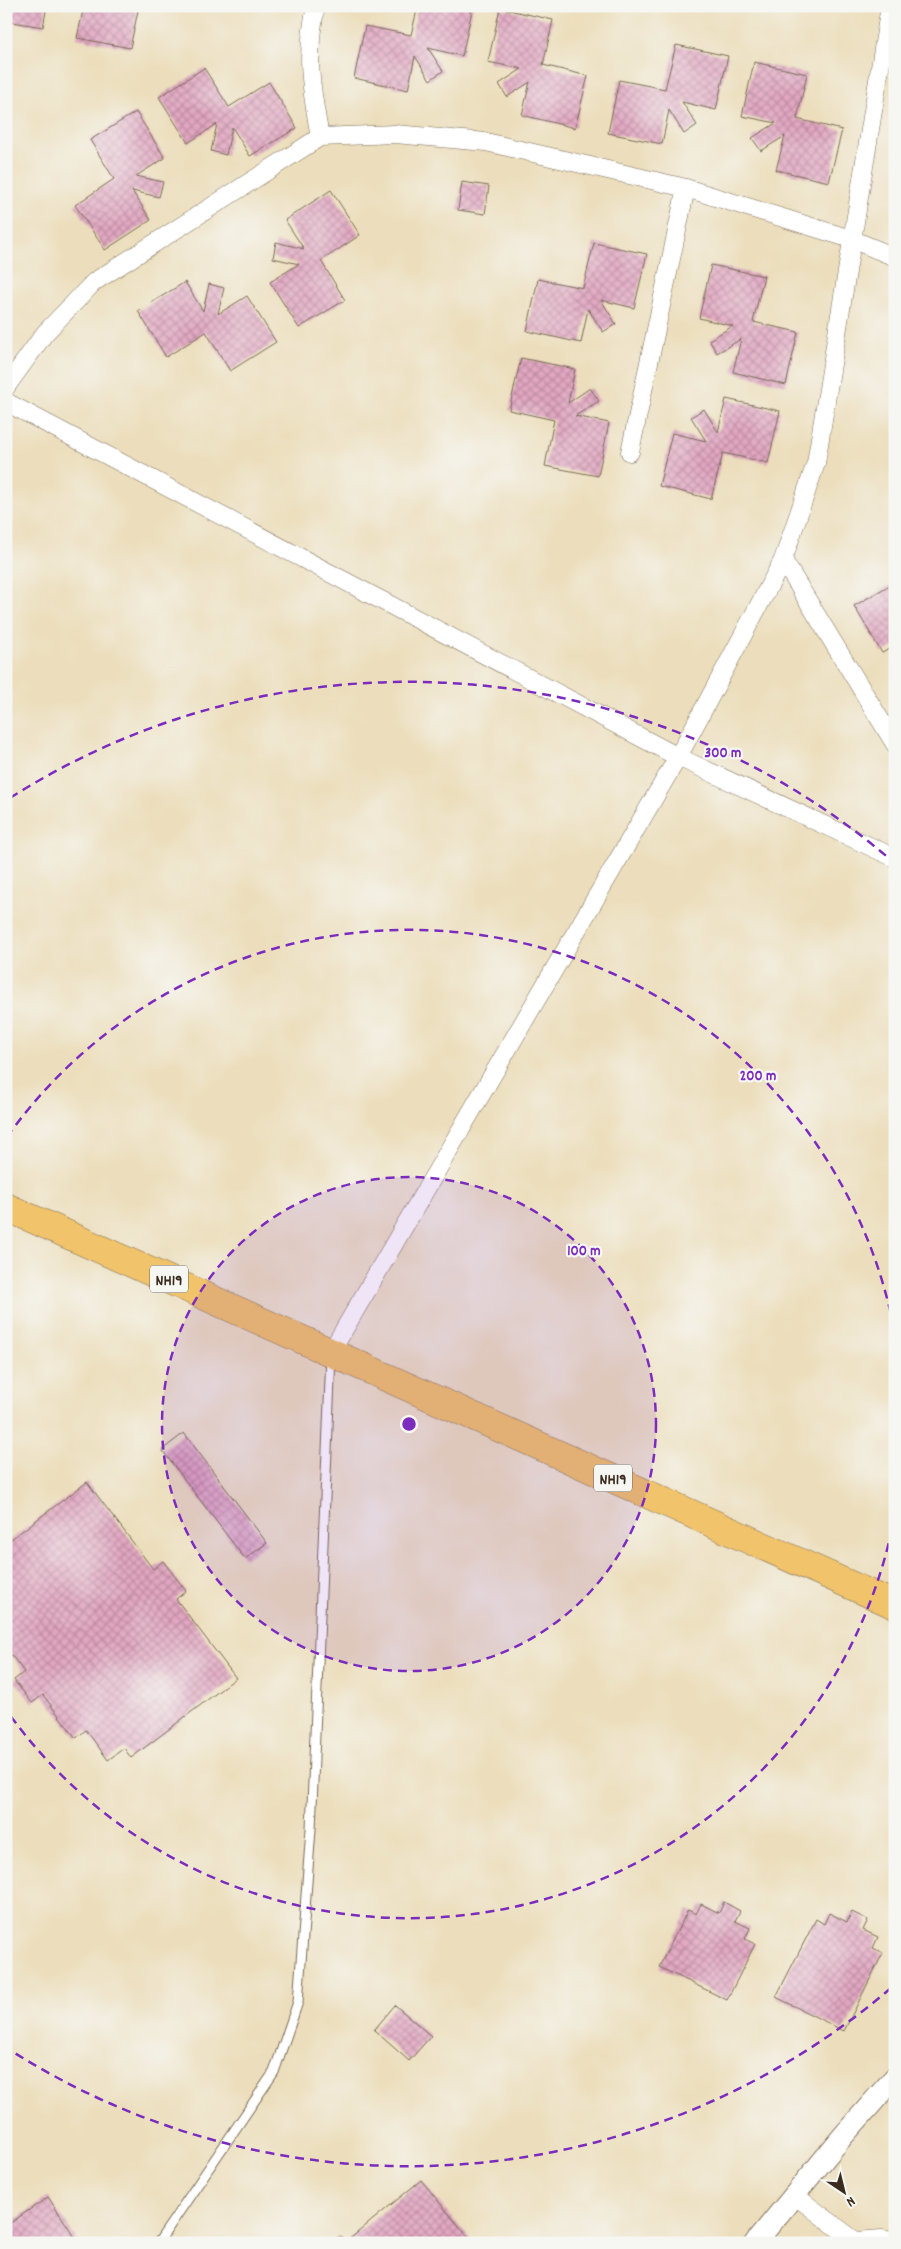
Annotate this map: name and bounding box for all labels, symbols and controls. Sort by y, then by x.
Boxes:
text: 300 m [705,743,741,765]
text: 200 m [740,1066,776,1088]
text: 100 m [567,1241,601,1263]
road number: NH19 [150,1266,188,1292]
centre of rings [400,1415,418,1433]
road number: NH19 [594,1465,632,1492]
north arrow [818,2166,868,2216]
text: N [842,2191,859,2211]

